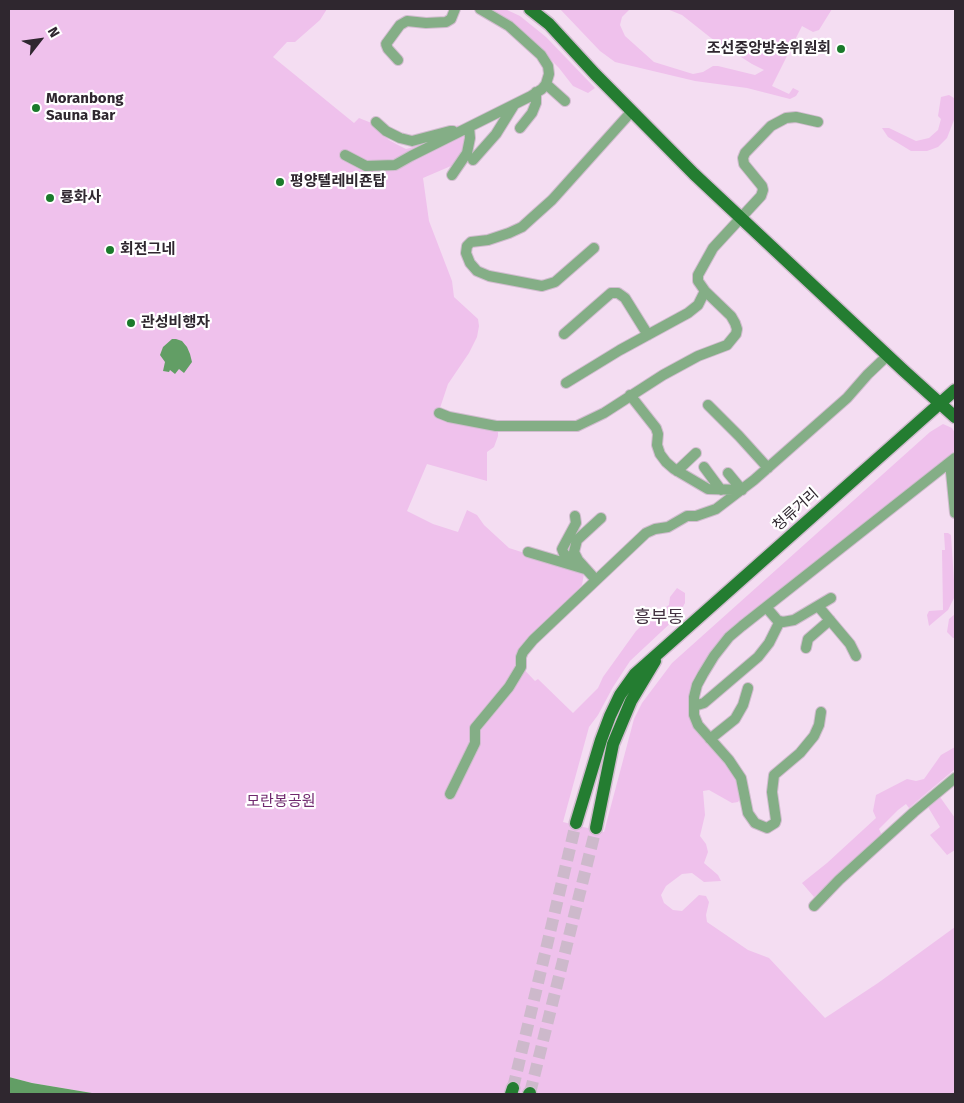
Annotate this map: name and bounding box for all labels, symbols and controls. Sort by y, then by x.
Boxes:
north arrow [15,15,65,65]
text: N [44,24,63,41]
place label: 조선중앙방송위원회 [707,40,831,58]
marker: 조선중앙방송위원회 [835,43,847,55]
place label: Moranbong Sauna Bar [46,90,124,125]
marker: Moranbong Sauna Bar [30,102,42,114]
place label: 평양텔레비죤탑 [290,173,387,191]
marker: 평양텔레비죤탑 [274,176,286,188]
place label: 룡화사 [60,189,101,207]
marker: 룡화사 [44,192,56,204]
place label: 회전그네 [120,241,175,259]
marker: 회전그네 [104,244,116,256]
place label: 관성비행자 [141,314,210,332]
marker: 관성비행자 [125,317,137,329]
street label: 청류거리 [769,485,823,535]
district label: 흥부동 [634,607,684,629]
park label: 모란봉공원 [247,793,315,811]

